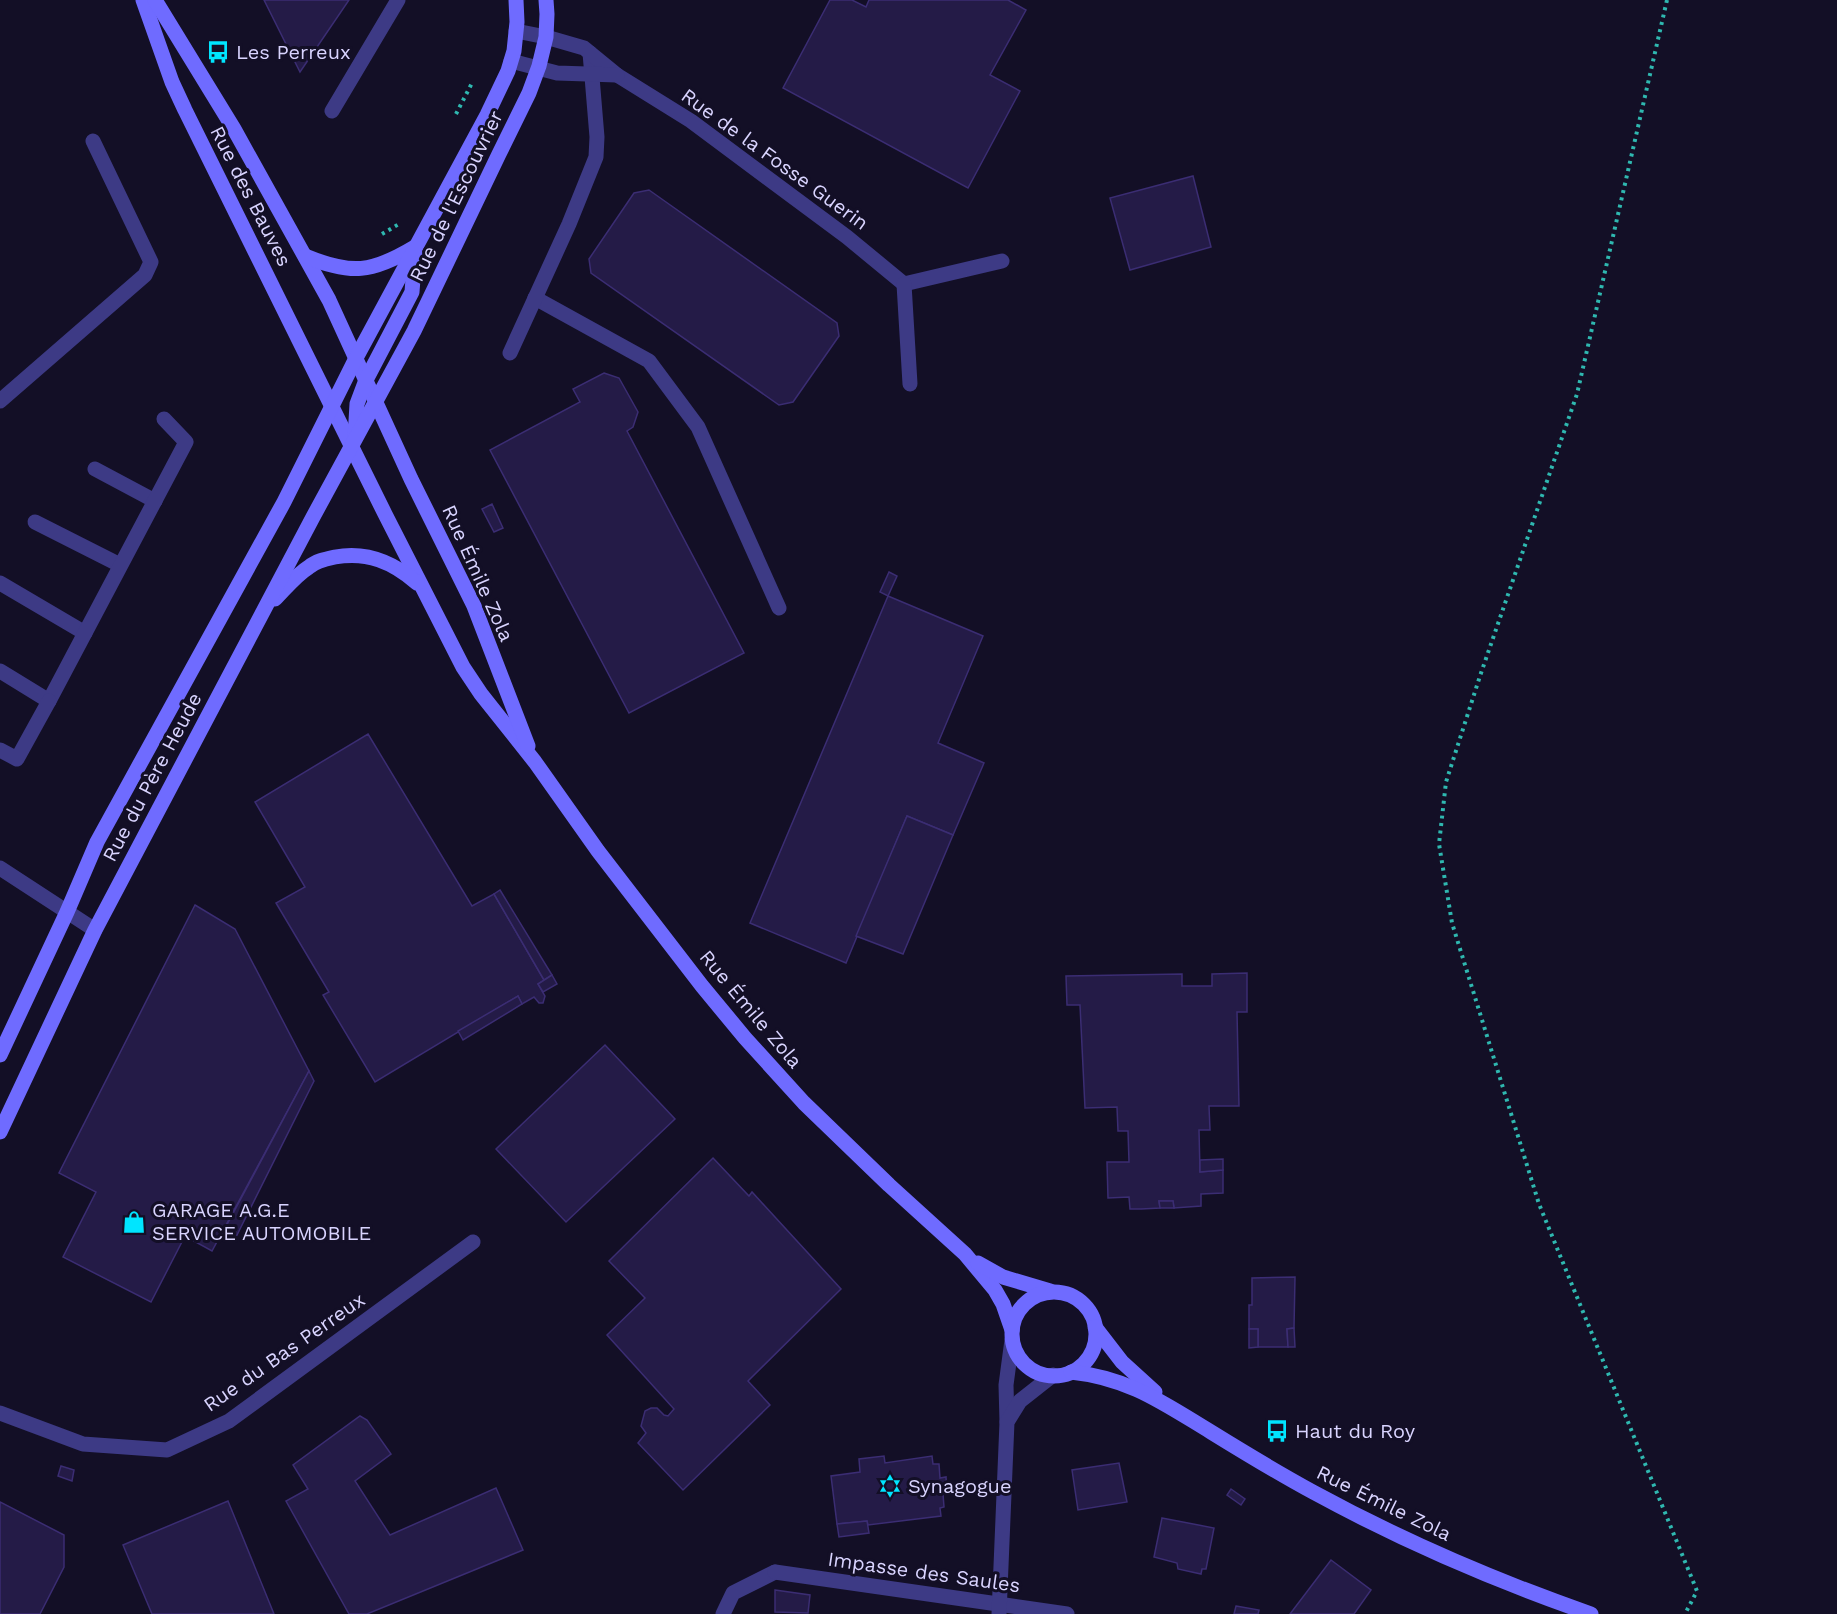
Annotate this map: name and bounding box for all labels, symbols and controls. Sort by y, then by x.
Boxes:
bus stop icon: Les Perreux [205,39,231,65]
place label: Les Perreux [236,40,351,64]
street label: Rue de la Fosse Guerin [677,83,873,235]
street label: Rue de l'Escouvrier [404,106,508,286]
street label: Rue des Bauves [205,122,297,270]
street label: Rue Émile Zola [437,501,519,645]
street label: Rue du Père Heude [97,688,207,866]
street label: Rue Émile Zola [695,945,807,1073]
place label: GARAGE A.G.E SERVICE AUTOMOBILE [152,1198,371,1245]
shop icon: GARAGE A.G.E SERVICE AUTOMOBILE [121,1209,147,1235]
street label: Rue du Bas Perreux [199,1287,369,1417]
bus stop icon: Haut du Roy [1264,1418,1290,1444]
place label: Haut du Roy [1295,1419,1416,1443]
street label: Rue Émile Zola [1313,1460,1455,1546]
synagogue icon: Synagogue [877,1473,903,1499]
place label: Synagogue [908,1474,1011,1498]
street label: Impasse des Saules [826,1547,1022,1597]

